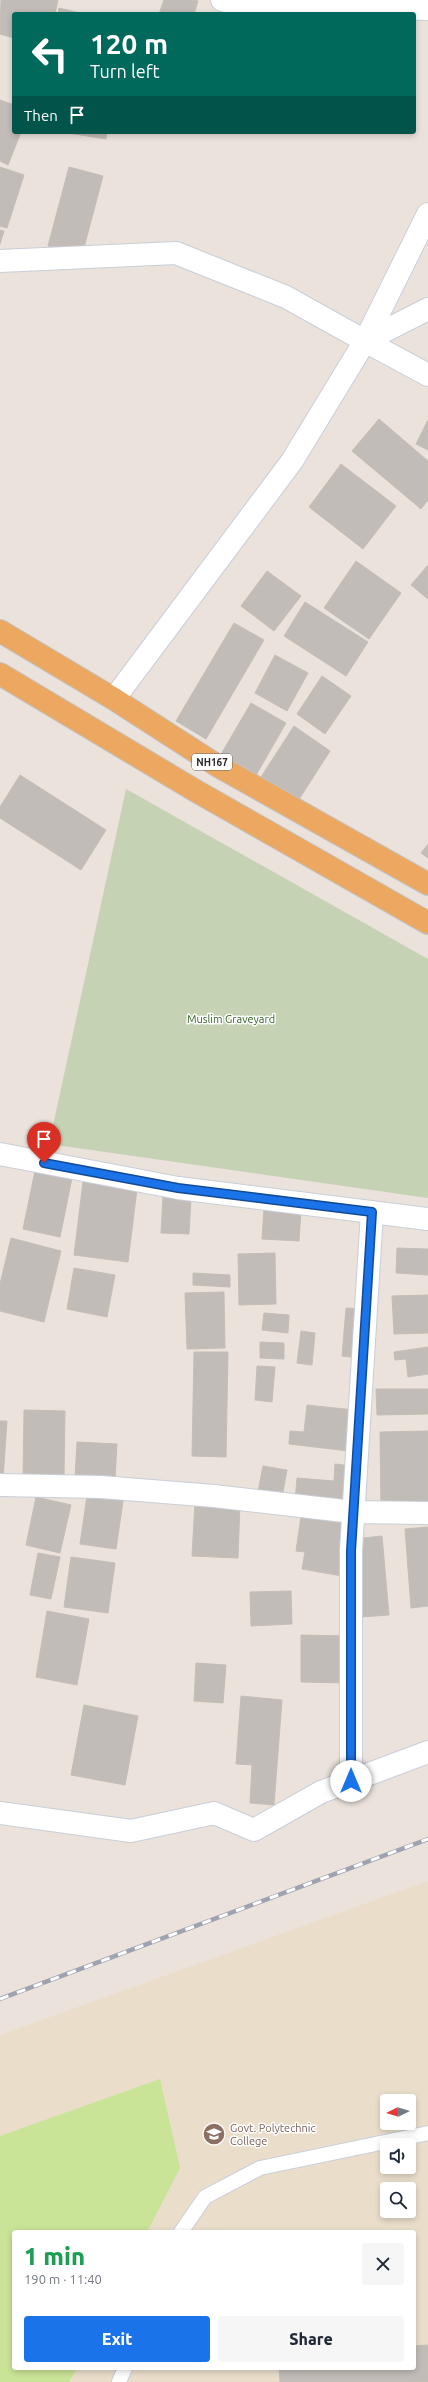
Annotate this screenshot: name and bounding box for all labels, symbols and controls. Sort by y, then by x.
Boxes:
icon: left [24,28,76,80]
text: 120 m [90,28,168,59]
text: Turn left [90,61,160,81]
icon: arrive [66,104,88,126]
text: Then [24,107,58,124]
road number: NH167 [192,754,232,770]
park label: Muslim Graveyard [187,1013,275,1025]
pin [27,1122,61,1163]
icon: arrive [33,1128,55,1150]
position arrow [330,1760,372,1802]
north arrow [380,2094,416,2130]
map controls [380,2094,416,2218]
school or university icon: Govt. Polytechnic College [201,2121,227,2147]
place label: Govt. Polytechnic College [230,2122,316,2147]
button: sound [380,2138,416,2174]
button: search [380,2182,416,2218]
text: 1 min [24,2243,85,2270]
button: close [362,2243,404,2285]
text: 190 m · 11:40 [24,2272,102,2286]
button: Exit [24,2316,210,2362]
button: Share [218,2316,404,2362]

